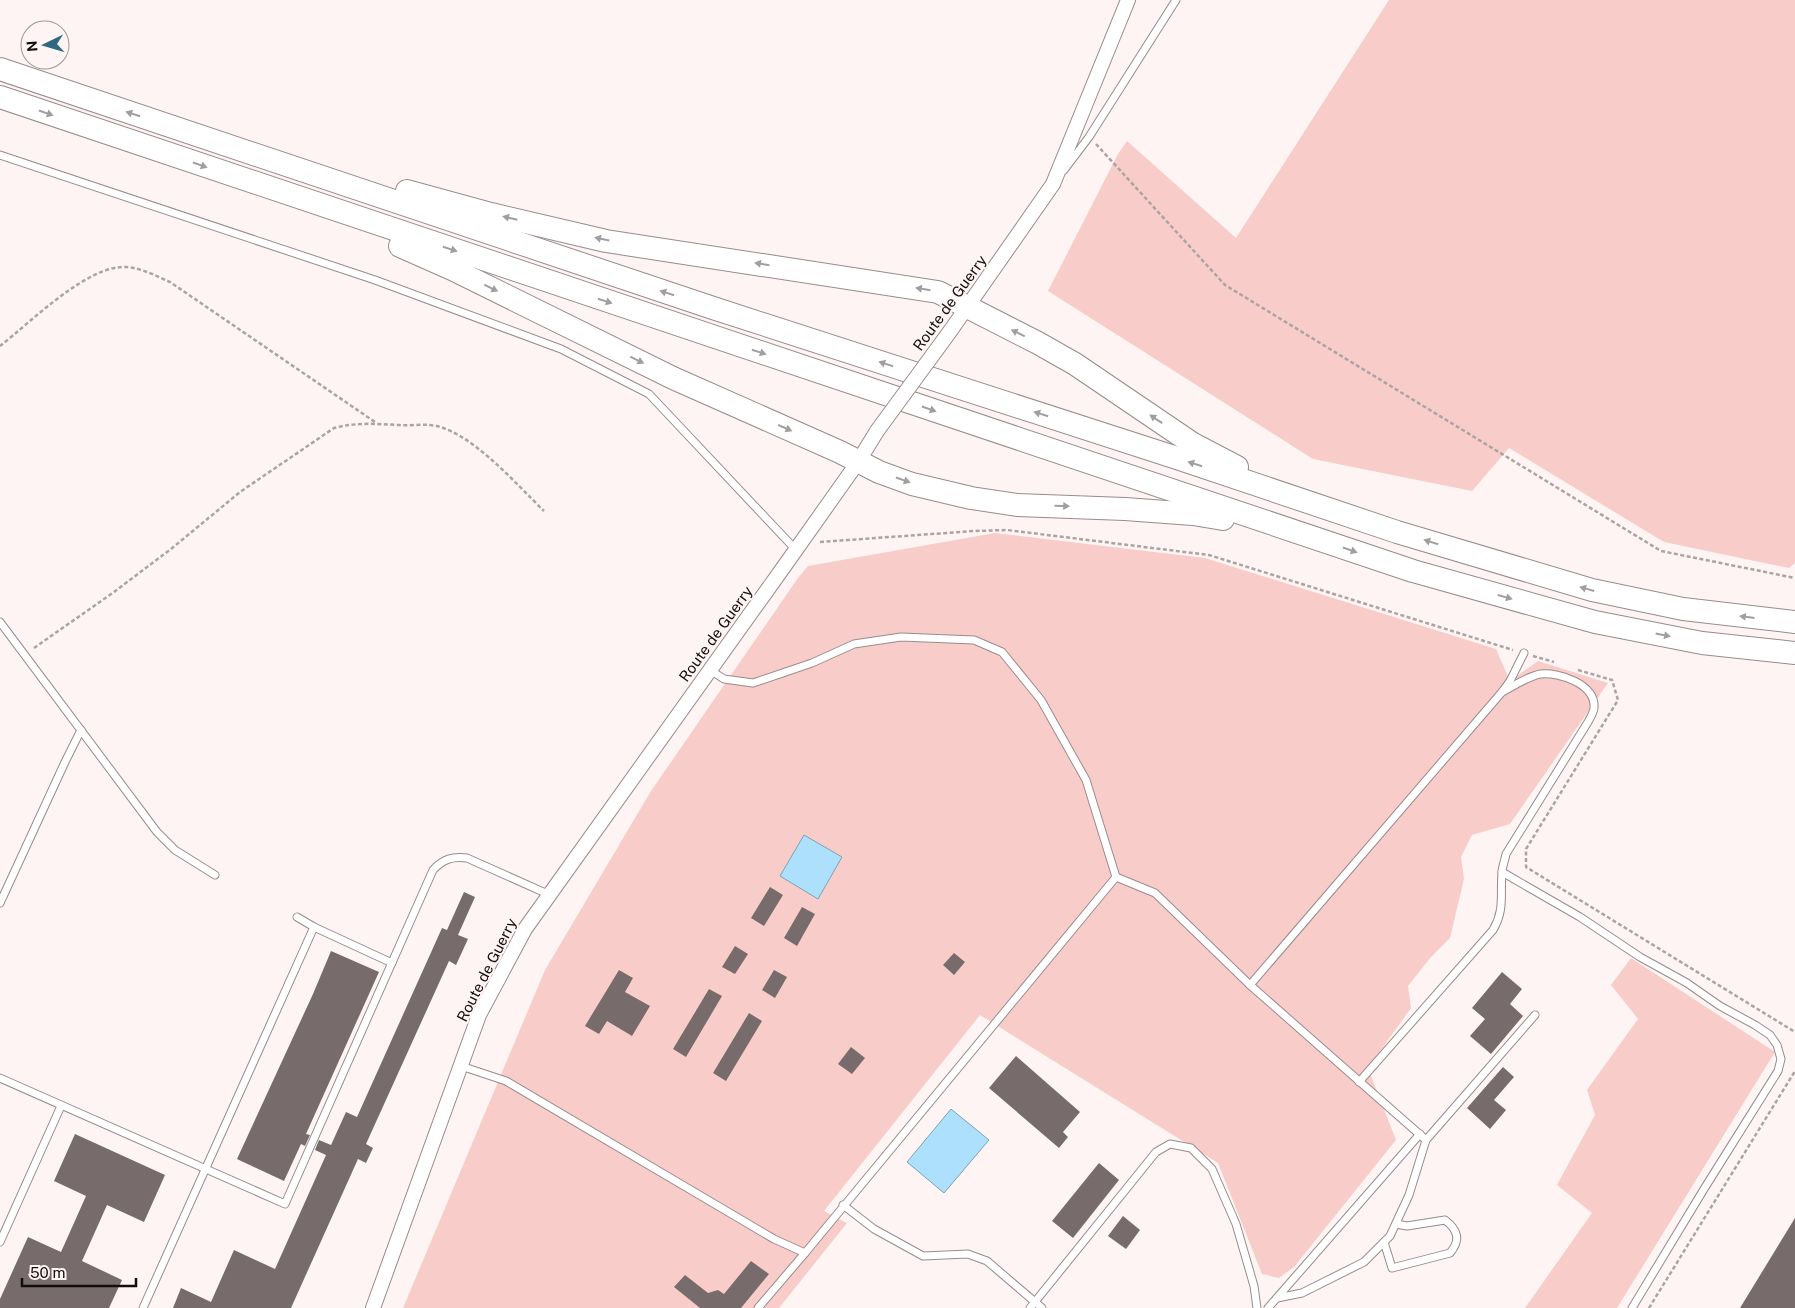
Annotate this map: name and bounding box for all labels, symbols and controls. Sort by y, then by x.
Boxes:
north arrow [20,20,70,70]
text: N [24,40,40,52]
one-way arrow [39,109,54,117]
one-way arrow [125,110,140,118]
one-way arrow [193,162,208,170]
one-way arrow [503,214,518,222]
one-way arrow [593,235,609,243]
one-way arrow [443,246,458,253]
street label: Route de Guerry [909,252,990,354]
one-way arrow [754,260,770,268]
one-way arrow [484,284,499,292]
one-way arrow [914,285,930,293]
one-way arrow [659,288,674,296]
one-way arrow [597,297,612,305]
one-way arrow [1011,329,1026,337]
one-way arrow [751,349,766,356]
one-way arrow [630,357,644,365]
one-way arrow [878,360,893,368]
one-way arrow [922,406,937,413]
one-way arrow [1033,410,1048,417]
one-way arrow [1150,414,1163,424]
one-way arrow [778,424,792,432]
one-way arrow [1188,460,1203,467]
one-way arrow [895,477,910,484]
one-way arrow [1054,503,1070,511]
one-way arrow [1423,538,1438,546]
one-way arrow [1343,546,1358,554]
street label: Route de Guerry [675,583,756,685]
one-way arrow [1579,584,1594,592]
one-way arrow [1498,593,1513,601]
one-way arrow [1738,613,1754,621]
one-way arrow [1656,632,1672,640]
street label: Route de Guerry [453,915,520,1024]
scale bar [22,1256,136,1288]
text: 50 m [30,1264,65,1281]

